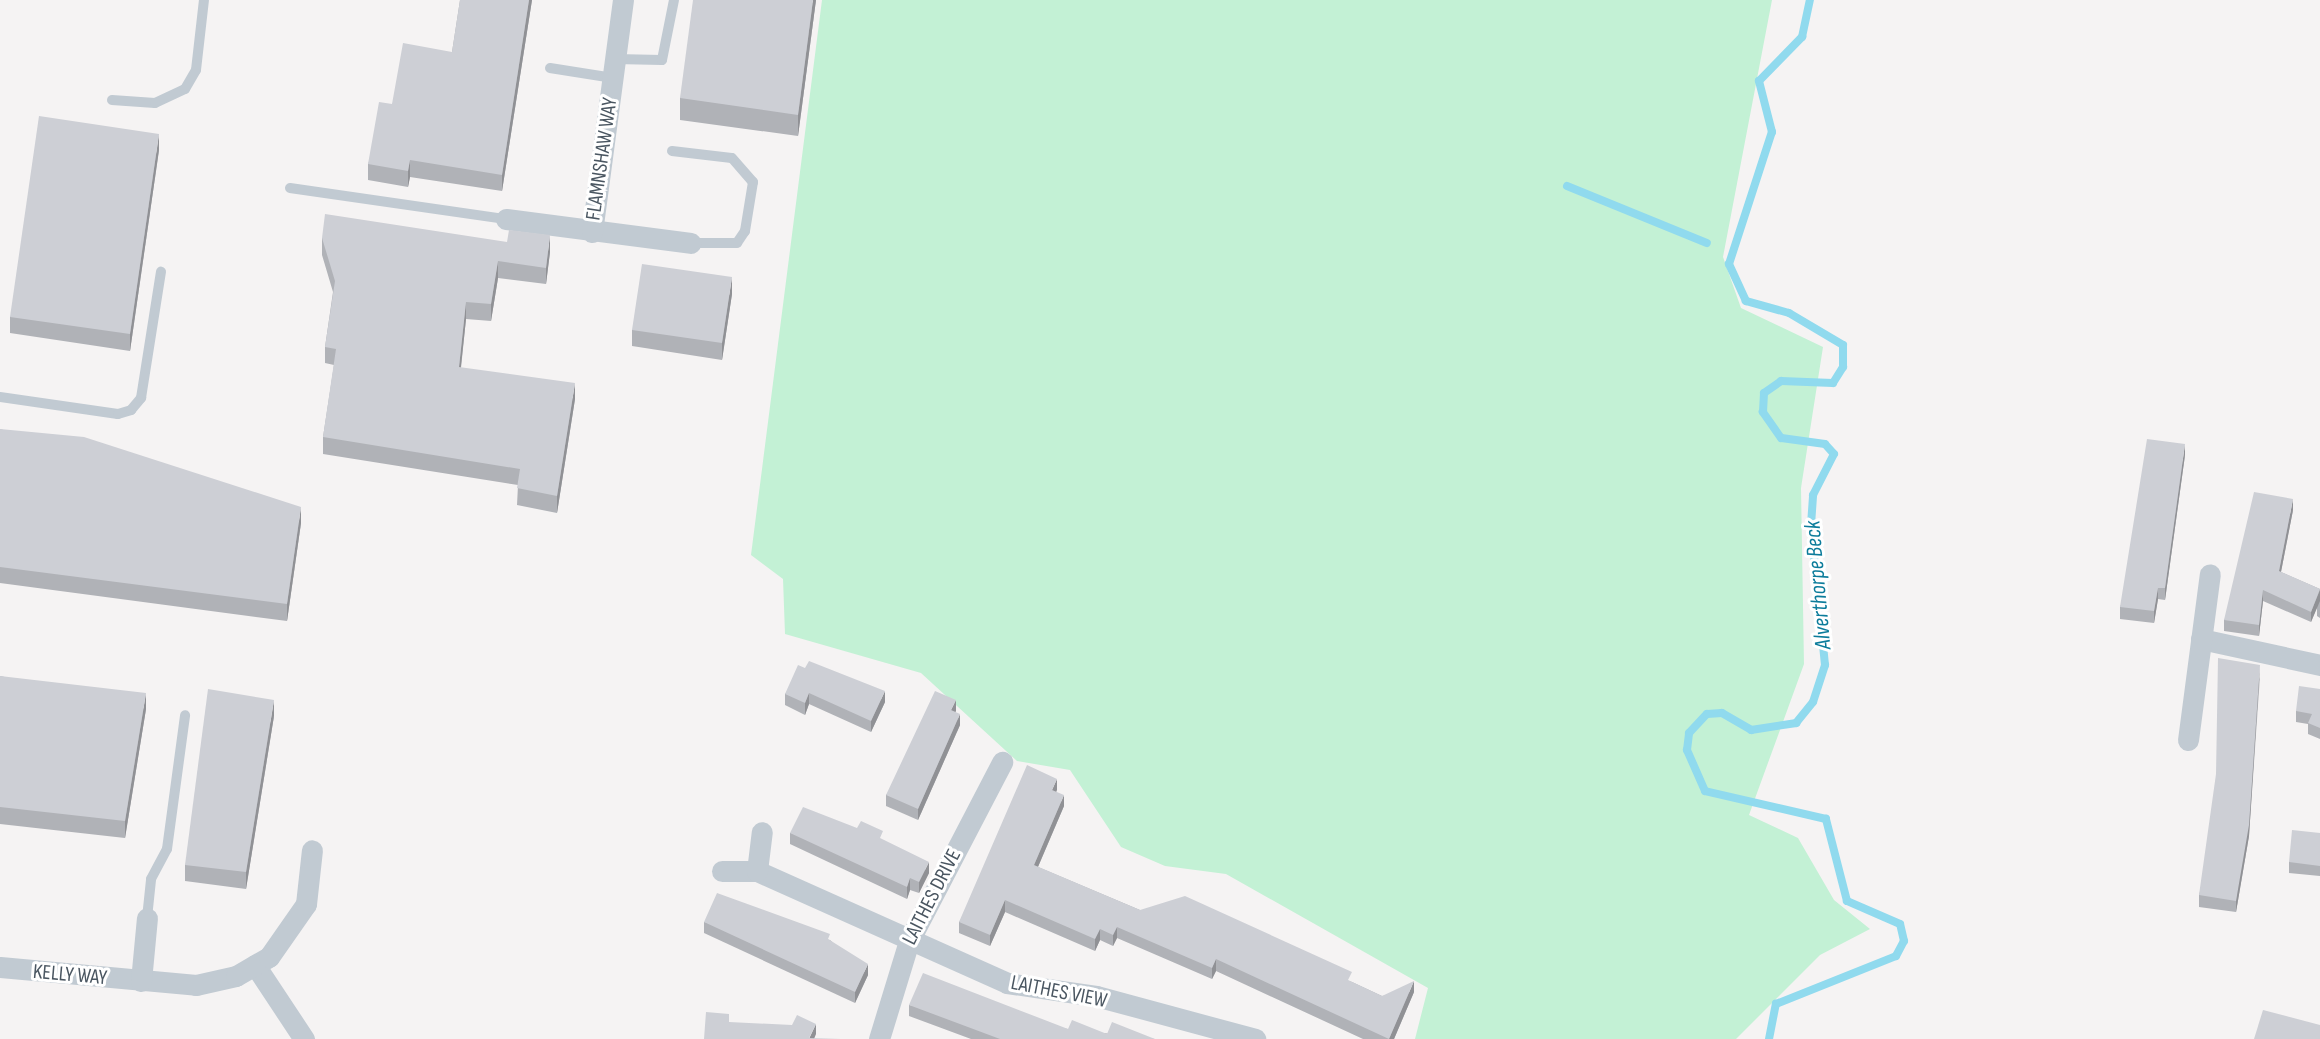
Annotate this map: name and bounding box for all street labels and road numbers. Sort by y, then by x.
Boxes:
street label: FLAMNSHAW WAY [581,96,623,222]
street label: LAITHES DRIVE [897,845,967,949]
street label: KELLY WAY [32,959,108,991]
street label: LAITHES VIEW [1009,970,1109,1014]

